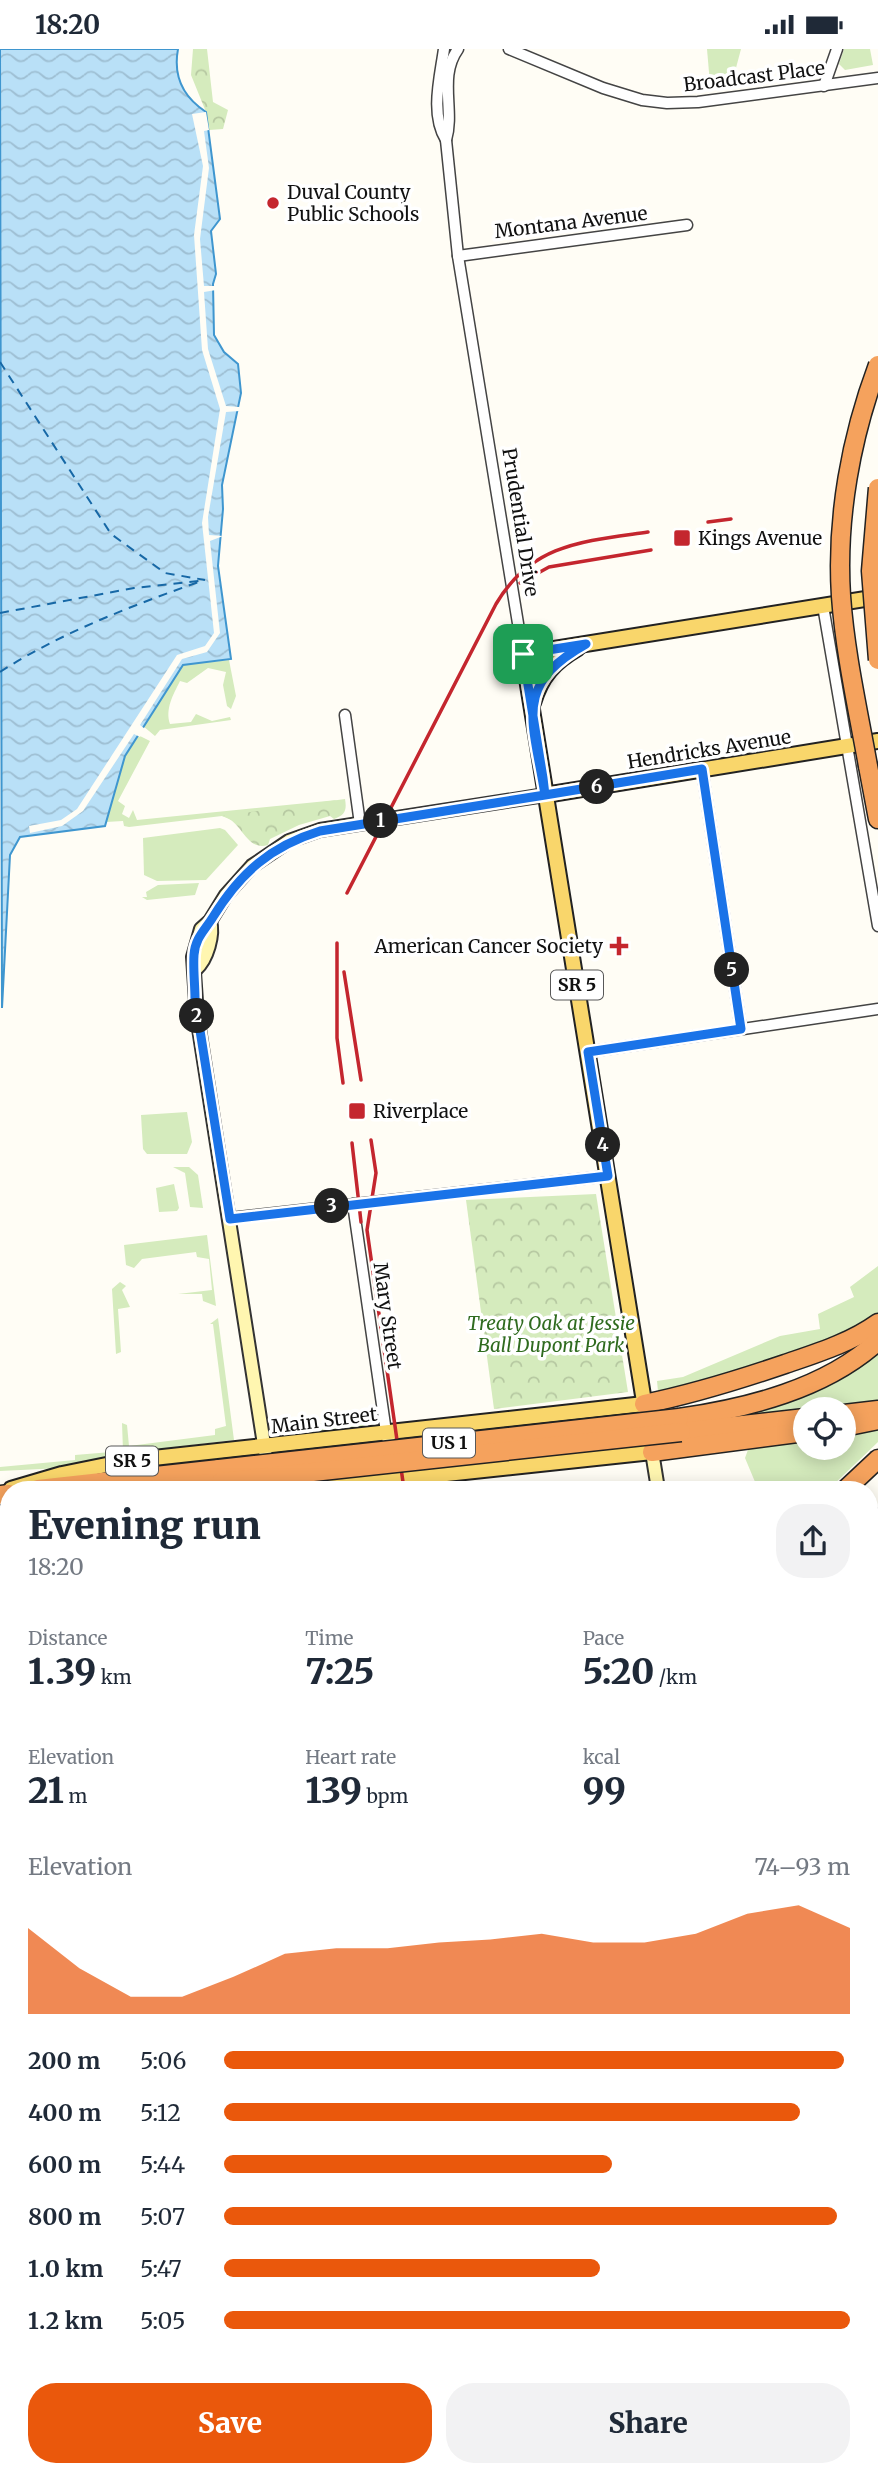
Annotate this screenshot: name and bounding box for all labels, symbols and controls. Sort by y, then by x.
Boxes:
text: 18:20 [35,8,100,41]
street label: Broadcast Place [682,55,826,97]
place label: Duval County Public Schools [287,180,419,226]
marker: Duval County Public Schools [265,195,281,211]
street label: Montana Avenue [493,201,649,243]
street label: Prudential Drive [497,446,545,598]
place label: Kings Avenue [698,526,822,550]
marker: Kings Avenue [672,528,692,548]
pin [493,624,553,684]
icon: arrive [504,635,542,673]
street label: Hendricks Avenue [625,724,793,774]
pin: 6 [580,769,614,805]
text: 6 [591,774,602,798]
pin: 1 [364,803,398,839]
text: 1 [376,808,385,832]
place label: American Cancer Society [373,934,603,958]
marker: American Cancer Society [609,936,629,956]
pin: 5 [714,953,750,988]
text: 5 [726,957,737,981]
road number: SR 5 [551,971,603,1000]
pin: 2 [180,999,214,1033]
text: 2 [191,1003,202,1027]
place label: Riverplace [373,1099,468,1123]
marker: Riverplace [347,1101,367,1121]
pin: 4 [586,1127,620,1163]
text: 4 [596,1132,609,1156]
pin: 3 [314,1189,350,1223]
text: 3 [326,1193,337,1217]
street label: Mary Street [369,1261,407,1372]
park label: Treaty Oak at Jessie Ball Dupont Park [467,1311,635,1357]
map controls [793,1397,856,1460]
button: locate [793,1397,856,1460]
street label: Main Street [270,1402,379,1438]
road number: US 1 [423,1429,475,1457]
road number: SR 5 [106,1447,158,1476]
text: Evening run [28,1502,261,1549]
button: share [776,1504,850,1578]
text: 18:20 [28,1552,84,1581]
text: Distance [28,1626,107,1650]
text: Time [305,1626,354,1650]
text: Pace [583,1626,624,1650]
text: 1.39 [28,1650,96,1694]
text: 7:25 [305,1650,374,1694]
text: 5:20 [583,1650,654,1694]
text: km [96,1665,132,1689]
text: /km [654,1665,697,1689]
text: Elevation [28,1745,114,1769]
text: Heart rate [305,1745,396,1769]
text: kcal [583,1745,620,1769]
text: 21 [28,1769,64,1813]
text: 139 [305,1769,362,1813]
text: 99 [583,1769,626,1813]
text: m [64,1784,87,1808]
text: bpm [362,1784,408,1808]
text: Elevation [28,1852,132,1881]
text: 74–93 m [754,1852,850,1881]
text: 200 m [28,2046,100,2075]
text: 5:06 [140,2046,186,2075]
text: 400 m [28,2098,102,2127]
text: 5:12 [140,2098,181,2127]
text: 600 m [28,2150,101,2179]
text: 5:44 [140,2150,185,2179]
text: 800 m [28,2202,101,2231]
text: 5:07 [140,2202,185,2231]
text: 1.0 km [28,2254,103,2283]
text: 5:47 [140,2254,182,2283]
text: 1.2 km [28,2306,103,2335]
text: 5:05 [140,2306,185,2335]
button: Save [28,2383,432,2463]
button: Share [446,2383,850,2463]

